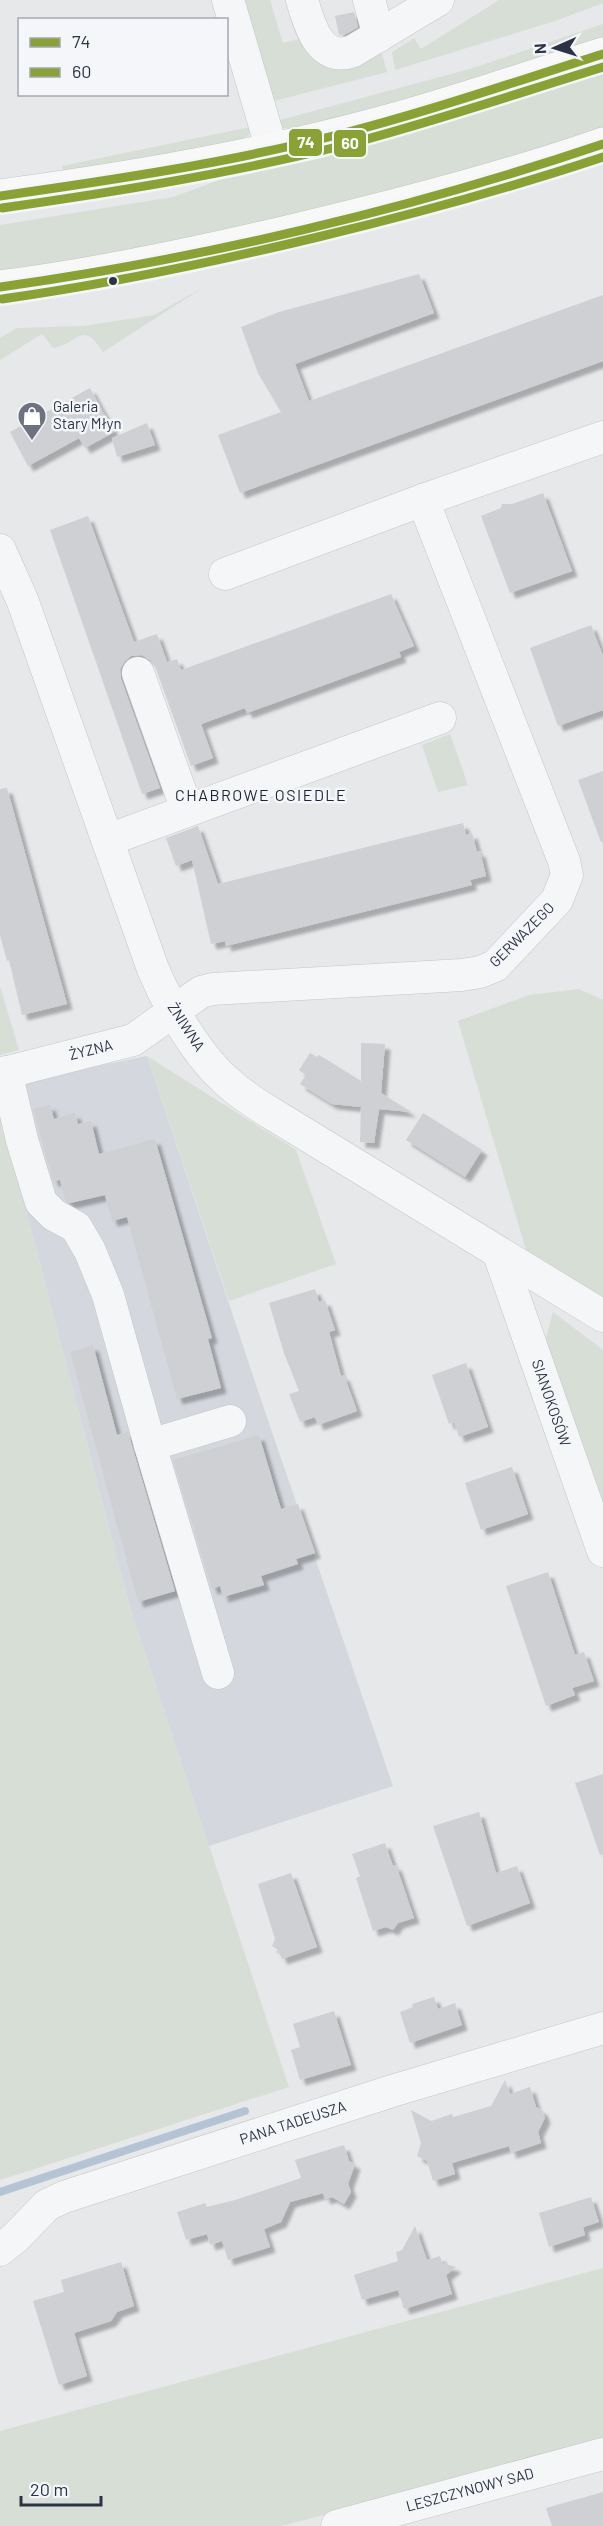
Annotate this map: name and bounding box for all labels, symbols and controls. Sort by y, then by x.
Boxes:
legend [18,18,228,96]
north arrow [525,18,585,78]
text: 74 [72,30,90,52]
text: N [530,43,549,55]
text: 60 [72,60,91,82]
line badge: 74 [288,128,323,157]
line badge: 60 [333,129,367,158]
text: 74 [297,132,315,151]
text: 60 [341,133,359,152]
unlabelled marker [107,275,119,287]
place label: Galeria Stary Młyn [53,397,122,432]
shop icon: Galeria Stary Młyn [16,400,48,442]
district label: CHABROWE OSIEDLE [175,785,347,804]
street label: GERWAZEGO [485,898,557,970]
street label: ŻNIWNA [164,999,209,1054]
street label: ŻYZNA [67,1035,114,1063]
street label: SIANOKOSÓW [529,1357,575,1448]
street label: PANA TADEUSZA [237,2096,348,2148]
street label: LESZCZYNOWY SAD [404,2463,536,2515]
scale bar [21,2469,100,2507]
text: 20 m [30,2478,68,2500]

